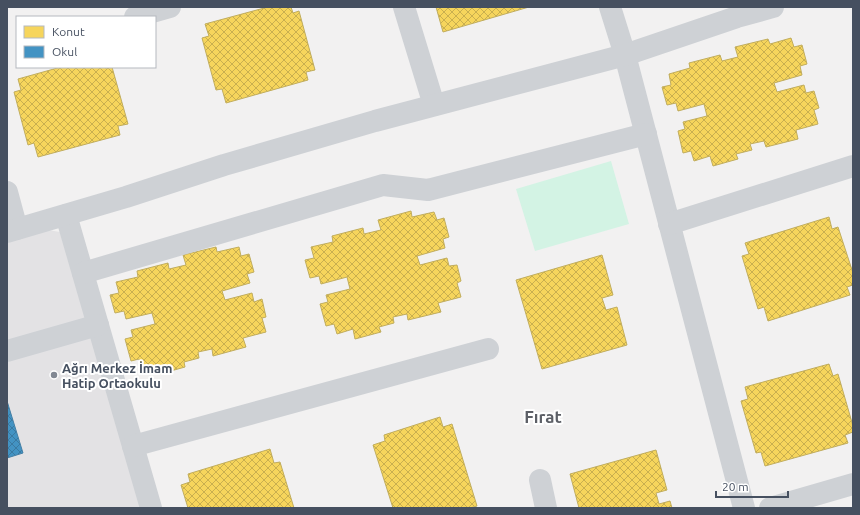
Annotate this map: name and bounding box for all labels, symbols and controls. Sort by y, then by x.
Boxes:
legend [16,16,156,68]
text: Konut [52,25,85,38]
text: Okul [52,45,77,58]
place label: Ağrı Merkez İmam Hatip Ortaokulu [62,361,172,390]
marker: Ağrı Merkez İmam Hatip Ortaokulu [49,370,59,380]
district label: Fırat [524,407,562,426]
scale bar [716,473,788,499]
text: 20 m [722,480,749,493]

